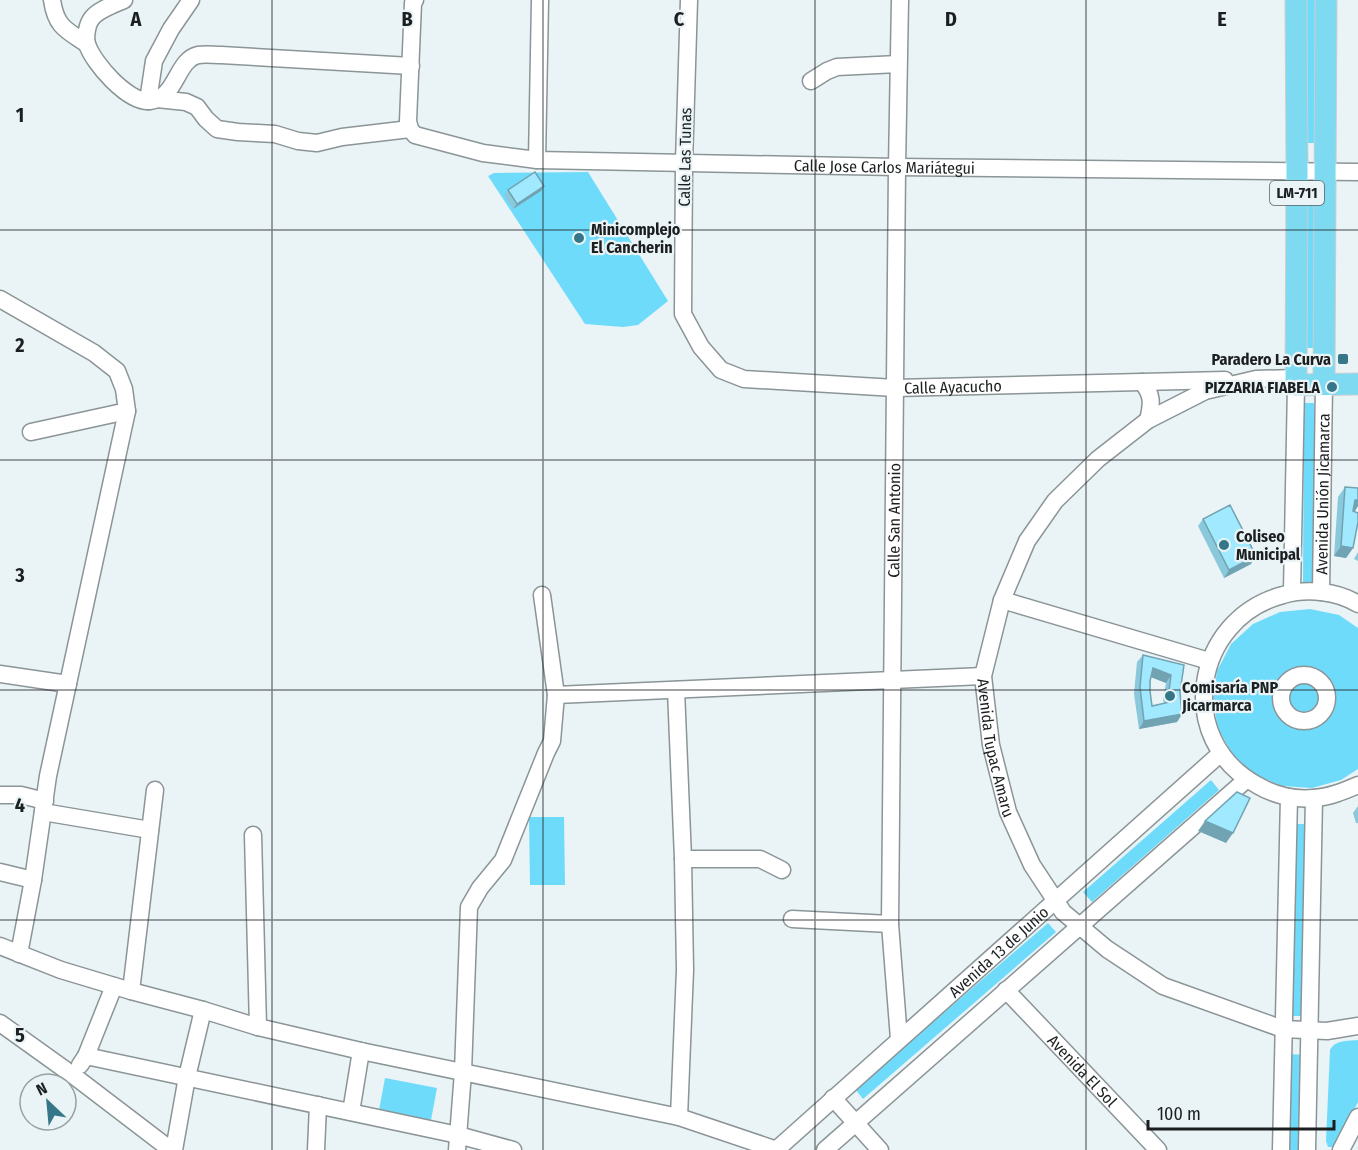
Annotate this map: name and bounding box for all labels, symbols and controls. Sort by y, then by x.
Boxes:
text: A [130,7,143,31]
text: B [401,7,413,31]
text: C [674,7,685,31]
text: D [945,7,957,31]
text: E [1217,7,1227,31]
text: 1 [16,103,24,127]
street label: Calle Las Tunas [675,107,695,207]
street label: Calle Jose Carlos Mariátegui [794,155,975,177]
road number: LM-711 [1270,181,1324,205]
place label: Minicomplejo El Cancherin [591,220,681,257]
marker: Minicomplejo El Cancherin [572,231,586,245]
text: 2 [14,333,25,357]
place label: Paradero La Curva [1212,350,1331,369]
marker: Paradero La Curva [1336,352,1350,366]
street label: Calle Ayacucho [904,376,1002,397]
place label: PIZZARIA FIABELA [1205,378,1320,397]
marker: PIZZARIA FIABELA [1325,380,1339,394]
street label: Avenida Unión Jicamarca [1312,413,1333,575]
street label: Calle San Antonio [884,463,904,578]
place label: Coliseo Municipal [1236,527,1301,564]
marker: Coliseo Municipal [1217,538,1231,552]
text: 3 [14,563,25,587]
street label: Avenida Tupac Amaru [974,677,1019,820]
place label: Comisaría PNP Jicarmarca [1181,678,1278,715]
marker: Comisaría PNP Jicarmarca [1163,689,1177,703]
text: 4 [15,793,25,817]
street label: Avenida 13 de Junio [945,902,1052,1001]
text: 5 [15,1023,25,1047]
street label: Avenida El Sol [1044,1031,1121,1110]
north arrow [18,1072,78,1132]
text: N [33,1078,50,1100]
scale bar [1148,1093,1334,1131]
text: 100 m [1157,1103,1201,1125]

